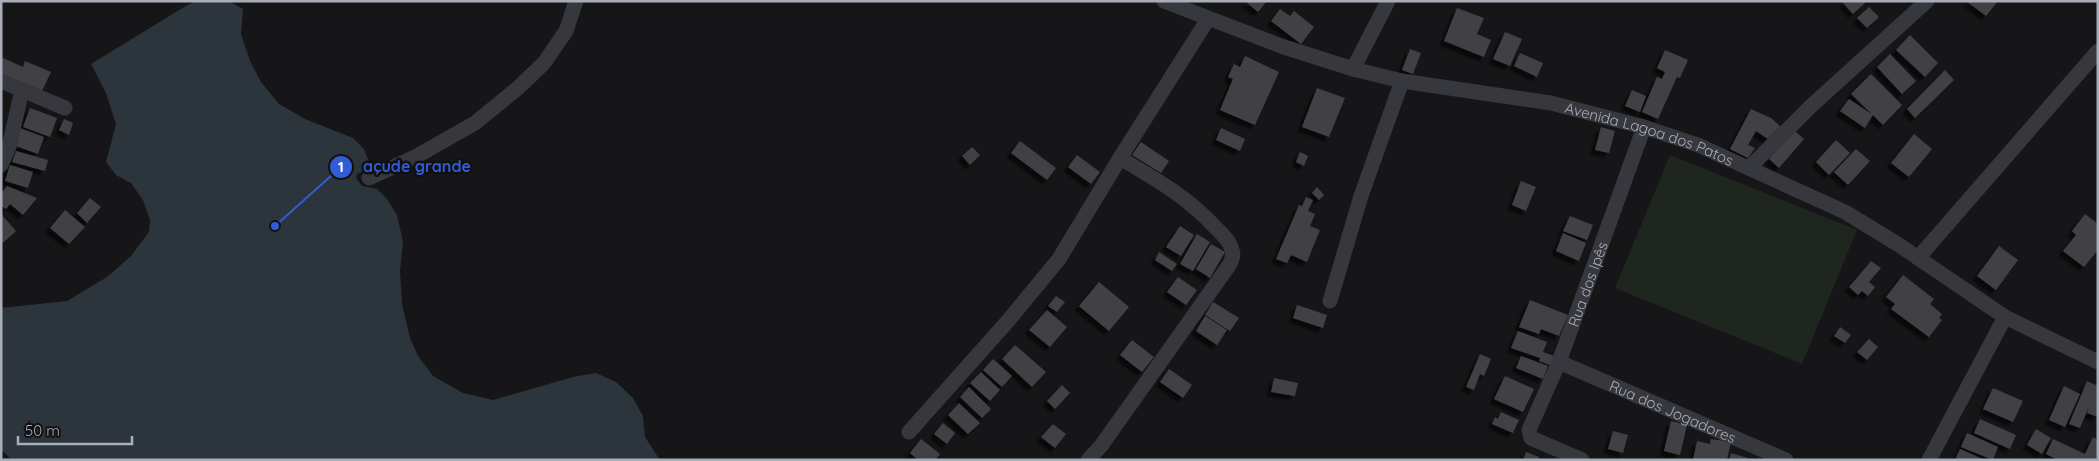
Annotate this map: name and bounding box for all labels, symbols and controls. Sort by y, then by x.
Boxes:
street label: Avenida Lagoa dos Patos [1563,97,1737,170]
callout: açude grande [329,151,481,182]
text: açude grande [363,156,471,176]
text: 1 [338,157,344,176]
street label: Rua dos Ipês [1563,239,1611,329]
street label: Rua dos Jogadores [1607,375,1739,447]
scale bar [18,414,131,446]
text: 50 m [25,421,60,440]

